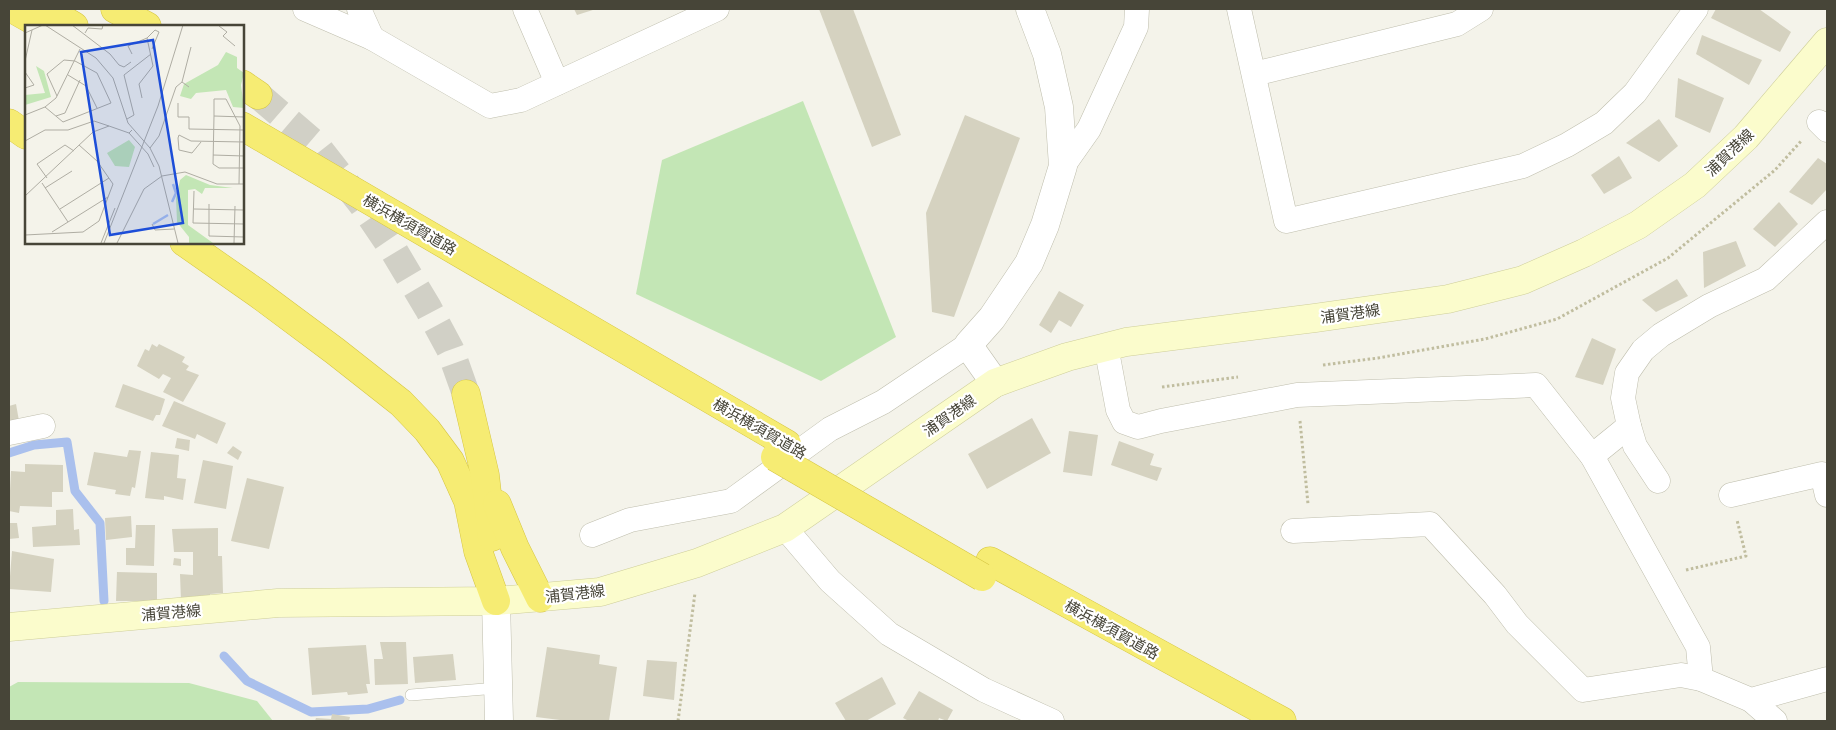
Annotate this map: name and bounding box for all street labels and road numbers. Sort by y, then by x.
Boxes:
street label: 浦賀港線 [1701,125,1757,179]
street label: 横浜横須賀道路 [360,190,460,258]
street label: 浦賀港線 [1319,300,1381,326]
street label: 浦賀港線 [919,390,979,440]
street label: 横浜横須賀道路 [710,394,810,462]
street label: 浦賀港線 [544,580,606,606]
street label: 横浜横須賀道路 [1062,596,1162,662]
street label: 浦賀港線 [140,600,202,624]

